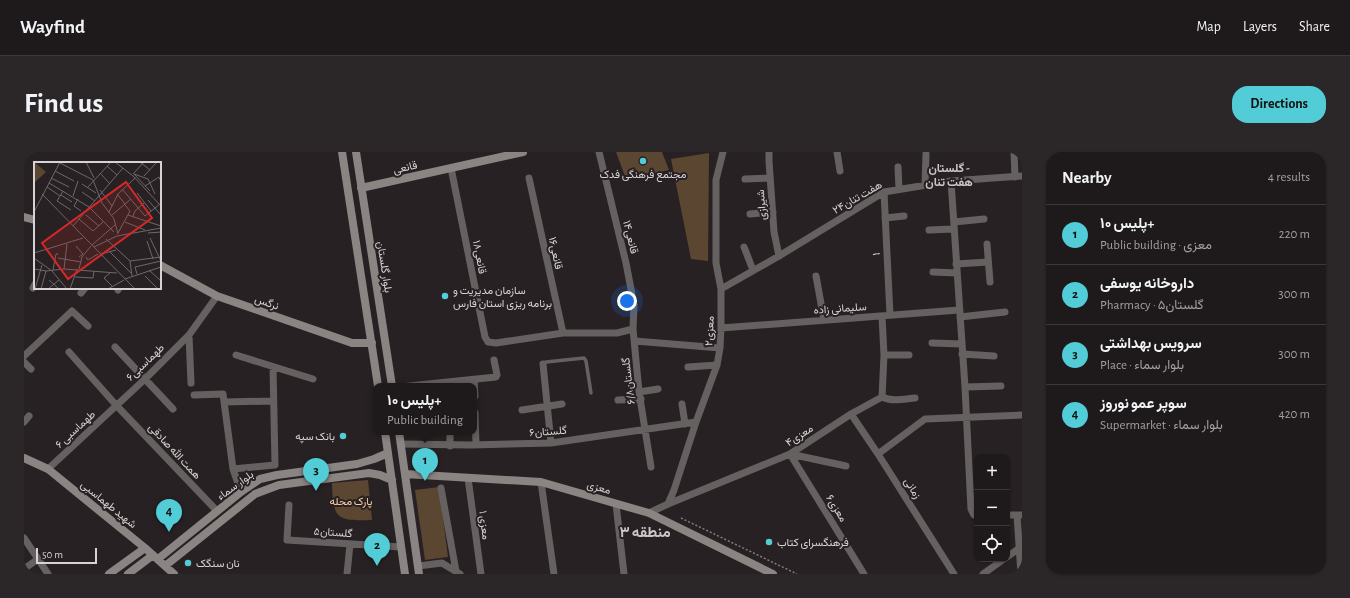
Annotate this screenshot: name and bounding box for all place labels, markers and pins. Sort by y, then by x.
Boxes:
marker: مجتمع فرهنگی فدک [638,156,648,166]
place label: مجتمع فرهنگی فدک [600,169,687,182]
place label: سازمان مدیریت و برنامه ریزی استان فارس [453,285,552,310]
marker: سازمان مدیریت و برنامه ریزی استان فارس [440,291,450,301]
place label: بانک سپه [295,431,335,444]
marker: بانک سپه [338,431,348,441]
pin: 1 [412,448,438,481]
pin: 3 [303,458,329,491]
pin: 4 [156,499,182,532]
pin: 2 [364,533,390,566]
marker: فرهنگسرای کتاب [764,537,774,547]
place label: فرهنگسرای کتاب [777,537,849,549]
marker: نان سنگک [183,558,193,568]
place label: نان سنگک [196,558,240,569]

